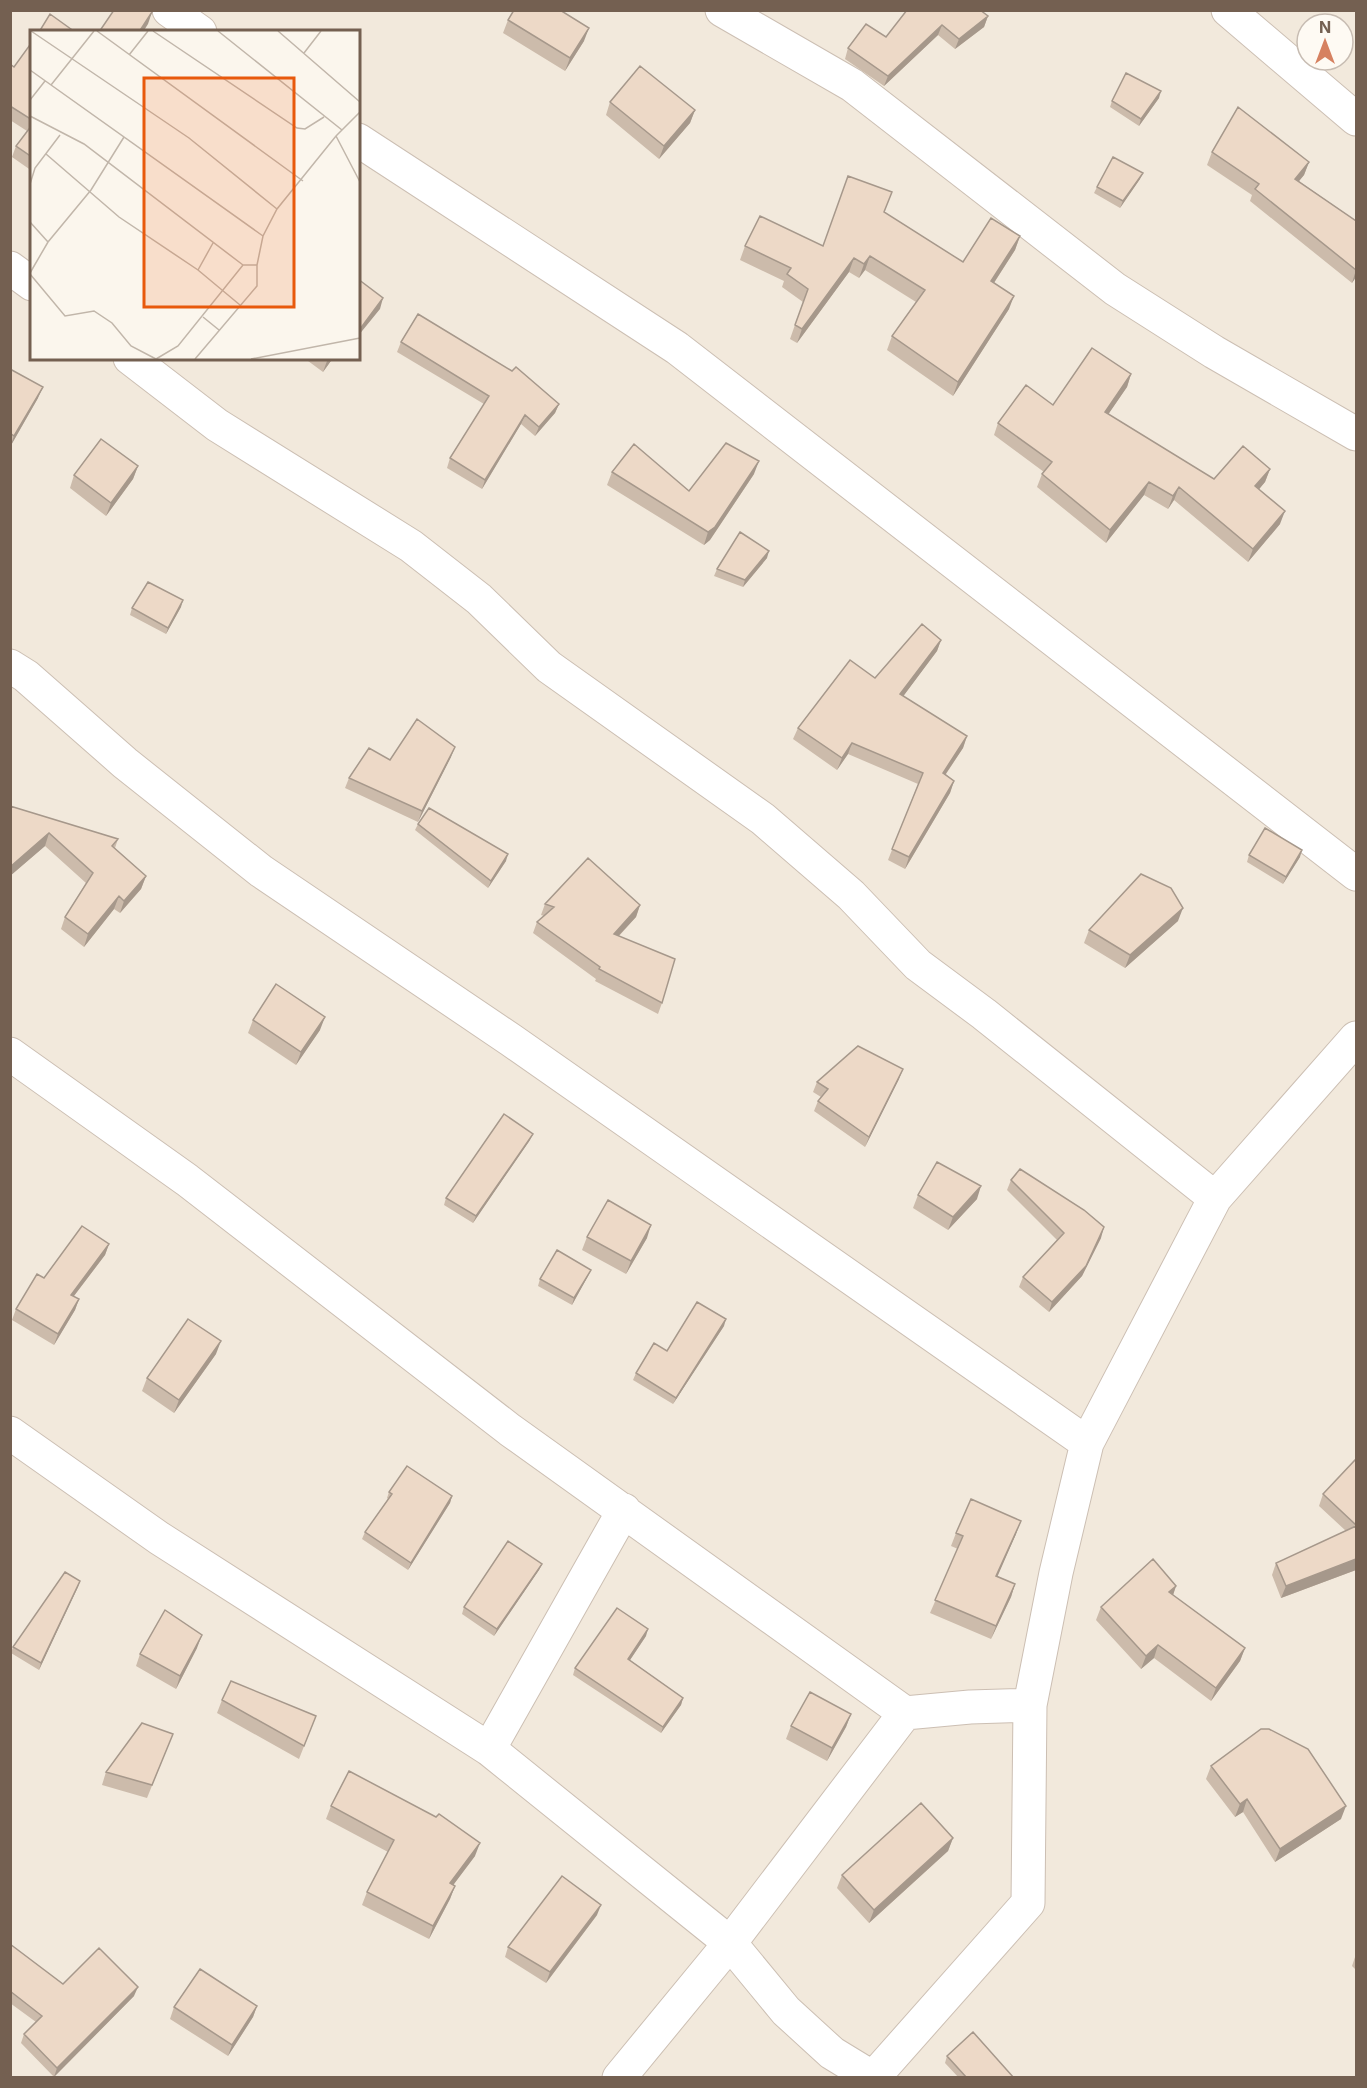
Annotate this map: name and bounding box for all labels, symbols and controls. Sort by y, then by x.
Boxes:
north arrow [1295,12,1355,72]
text: N [1319,17,1331,37]
inset map [30,30,360,360]

